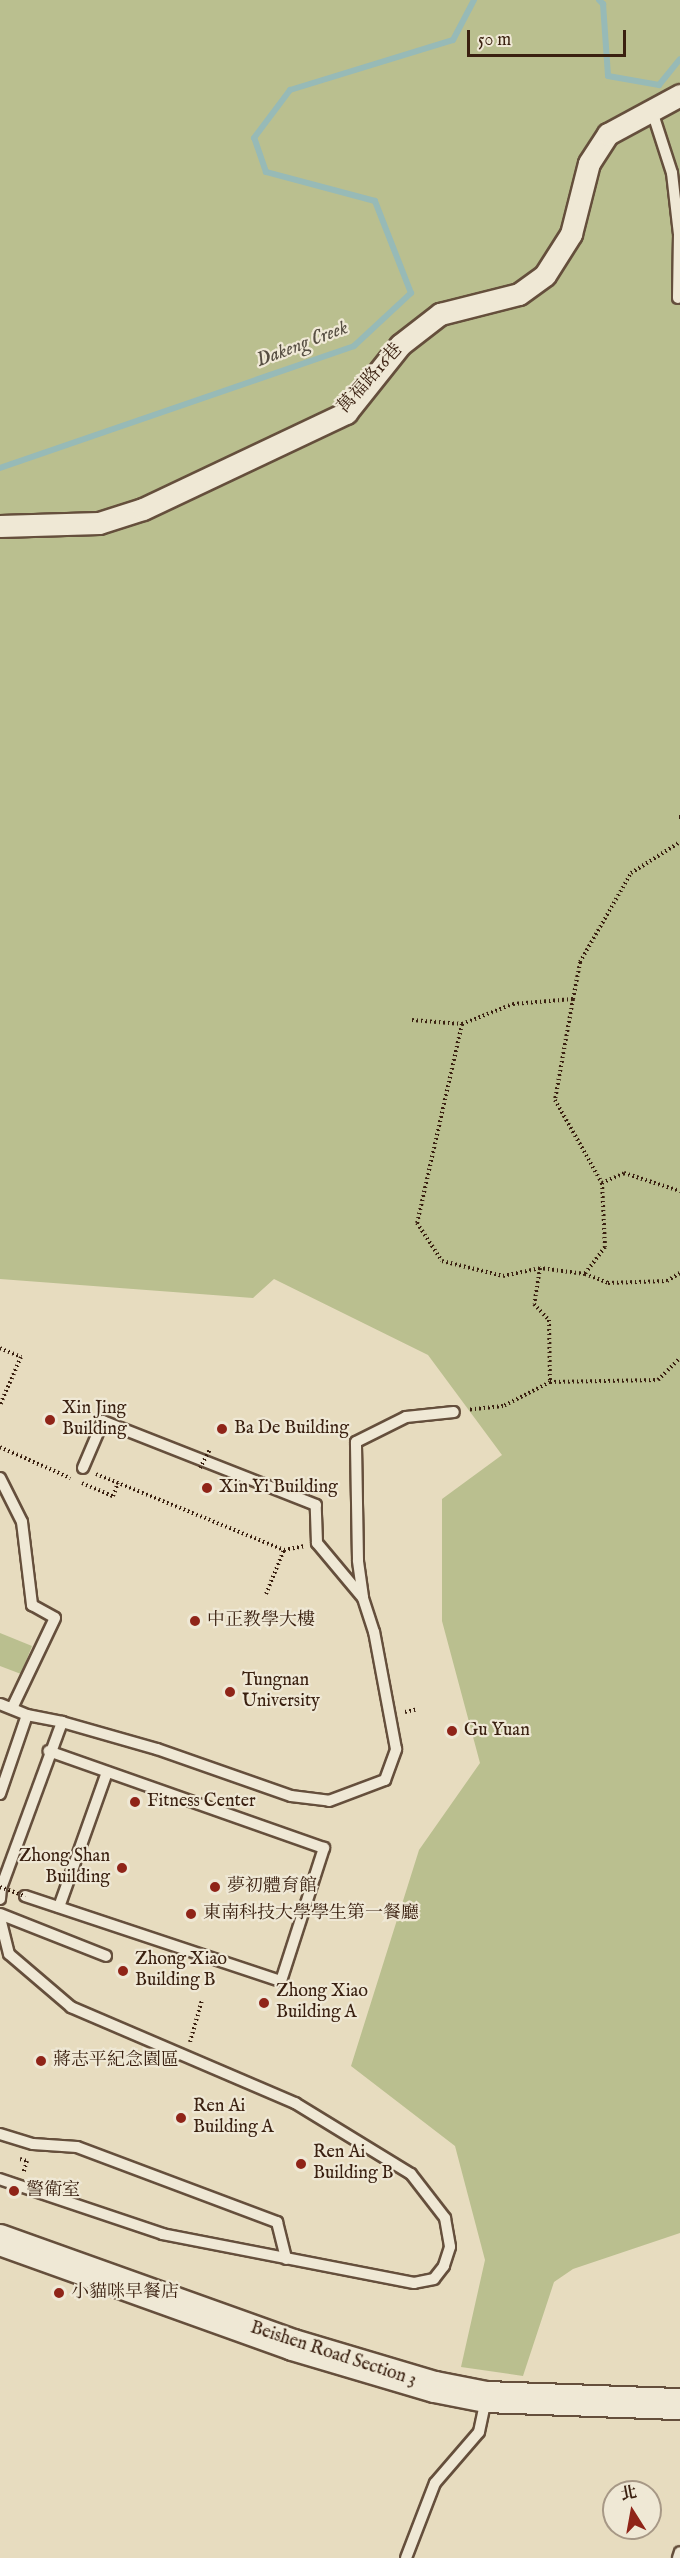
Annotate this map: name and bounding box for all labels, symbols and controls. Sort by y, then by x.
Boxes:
scale bar [470,18,629,56]
text: 50 m [478,29,511,52]
water label: Dakeng Creek [253,316,351,372]
street label: 萬福路16巷 [334,340,408,418]
place label: Xin Jing Building [62,1399,127,1442]
marker: Xin Jing Building [43,1413,57,1427]
place label: Ba De Building [234,1418,349,1440]
marker: Ba De Building [215,1422,229,1436]
place label: Xin Yi Building [219,1477,338,1499]
marker: Xin Yi Building [200,1481,214,1495]
place label: 中正教學大樓 [207,1610,315,1632]
marker: 中正教學大樓 [188,1614,202,1628]
place label: Tungnan University [242,1671,320,1714]
marker: Tungnan University [223,1685,237,1699]
place label: Gu Yuan [464,1720,530,1742]
marker: Gu Yuan [445,1724,459,1738]
place label: Fitness Center [147,1791,256,1813]
marker: Fitness Center [128,1795,142,1809]
place label: Zhong Shan Building [19,1847,110,1890]
marker: Zhong Shan Building [115,1861,129,1875]
place label: 夢初體育館 [227,1876,317,1898]
marker: 夢初體育館 [208,1880,222,1894]
place label: 東南科技大學學生第一餐廳 [203,1903,419,1925]
marker: 東南科技大學學生第一餐廳 [184,1907,198,1921]
place label: Zhong Xiao Building B [135,1950,227,1992]
marker: Zhong Xiao Building B [116,1964,130,1978]
place label: Zhong Xiao Building A [276,1982,368,2024]
marker: Zhong Xiao Building A [257,1996,271,2010]
place label: 蔣志平紀念園區 [53,2050,179,2072]
marker: 蔣志平紀念園區 [34,2054,48,2068]
place label: Ren Ai Building A [193,2097,274,2140]
marker: Ren Ai Building A [174,2111,188,2125]
place label: Ren Ai Building B [313,2143,394,2186]
marker: Ren Ai Building B [294,2157,308,2171]
place label: 警衛室 [26,2180,80,2202]
marker: 警衛室 [7,2184,21,2198]
place label: 小貓咪早餐店 [71,2282,179,2304]
marker: 小貓咪早餐店 [52,2286,66,2300]
street label: Beishen Road Section 3 [247,2318,419,2392]
north arrow [602,2480,662,2540]
text: 北 [619,2483,639,2506]

